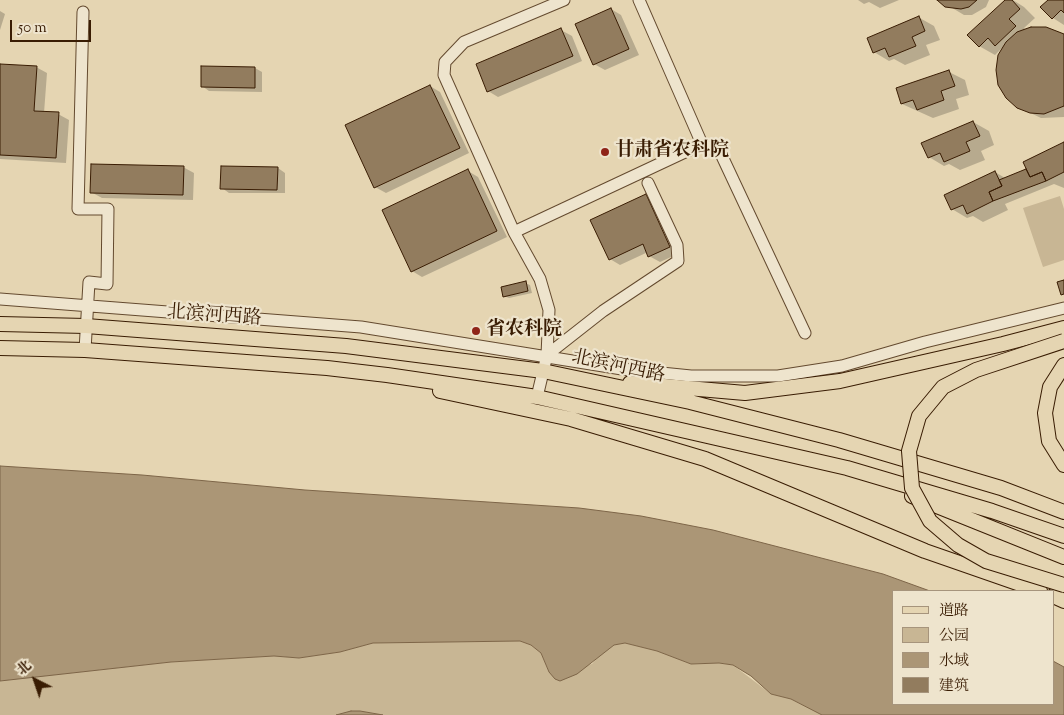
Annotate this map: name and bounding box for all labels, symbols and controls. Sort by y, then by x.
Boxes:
scale bar [12,10,94,42]
text: 50 m [18,18,47,39]
place label: 甘肃省农科院 [615,141,729,163]
marker: 甘肃省农科院 [599,146,611,158]
street label: 北滨河西路 [166,302,262,332]
place label: 省农科院 [486,320,562,342]
marker: 省农科院 [470,325,482,337]
street label: 北滨河西路 [569,347,667,389]
legend [892,590,1054,705]
text: 道路 [939,601,969,622]
text: 公园 [939,626,969,647]
text: 水域 [939,651,969,672]
north arrow [10,655,60,705]
text: 北 [13,657,37,681]
text: 建筑 [939,676,969,697]

